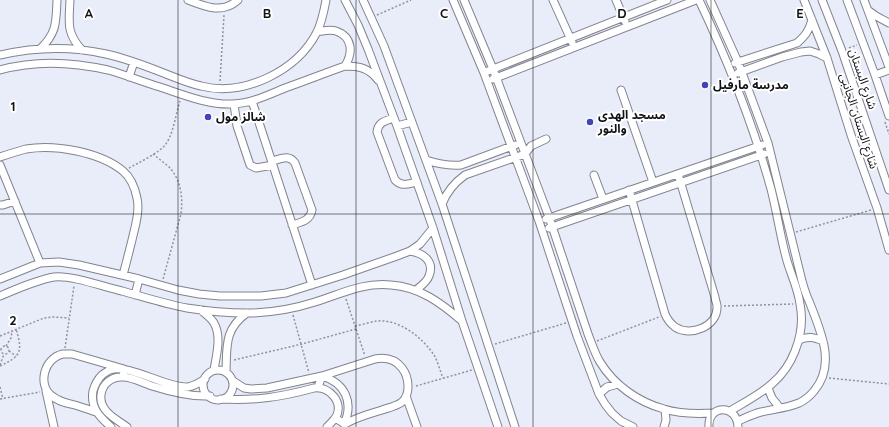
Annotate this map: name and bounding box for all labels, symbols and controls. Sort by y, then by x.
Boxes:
text: A [85,5,94,21]
text: B [263,5,271,21]
text: C [440,5,448,21]
text: D [617,5,627,21]
text: E [796,5,804,21]
street label: شارع البستان [844,47,881,112]
street label: شارع البستان الجانبى [835,71,882,171]
place label: مدرسة مارفيل [713,77,789,92]
marker: مدرسة مارفيل [700,80,710,90]
text: 1 [10,98,16,114]
place label: مسجد الهدى والنور [597,107,666,136]
place label: شالز مول [216,109,266,124]
marker: شالز مول [203,112,213,122]
marker: مسجد الهدى والنور [585,117,595,127]
text: 2 [9,312,17,328]

